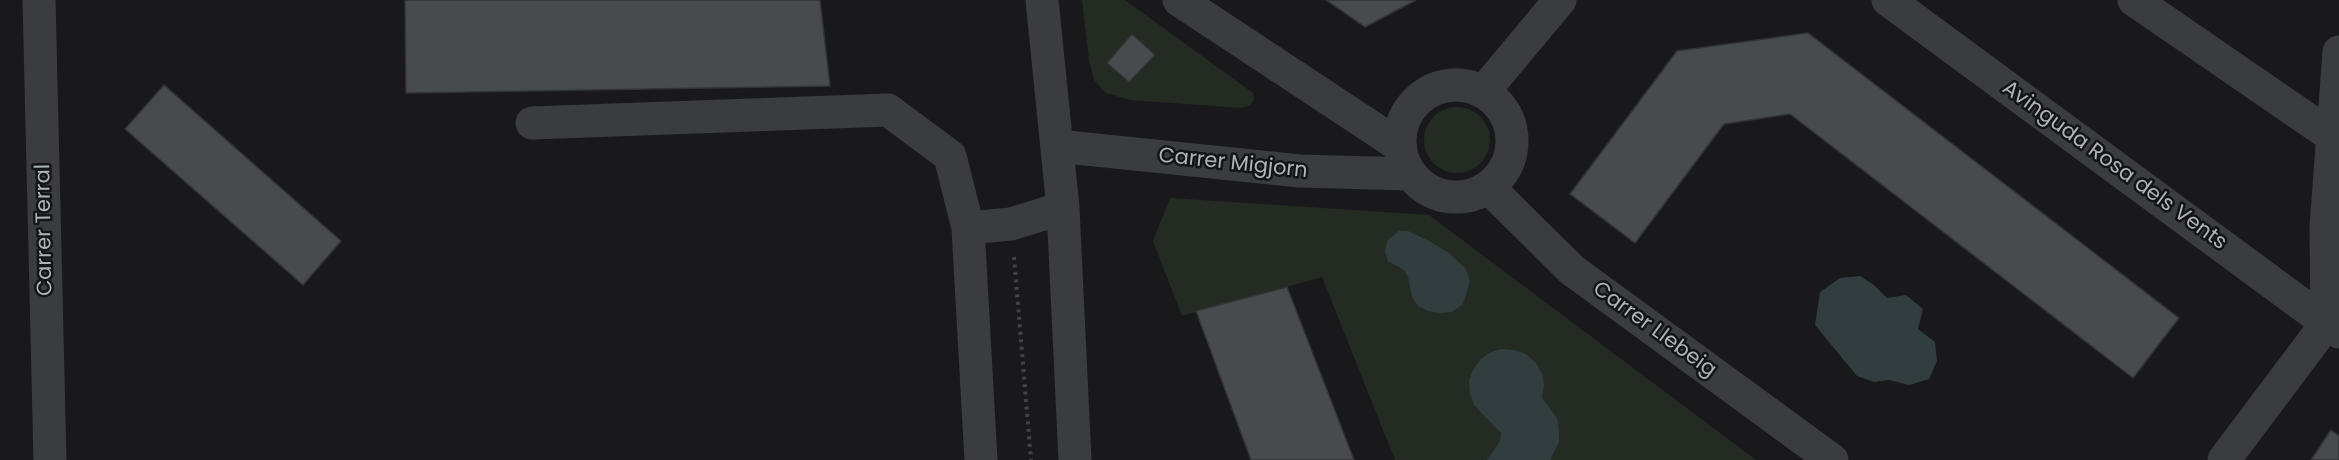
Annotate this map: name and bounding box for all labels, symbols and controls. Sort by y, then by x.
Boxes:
street label: Avinguda Rosa dels Vents [1997,76,2231,256]
street label: Carrer Migjorn [1157,144,1309,184]
street label: Carrer Terral [31,164,59,296]
street label: Carrer Llebeig [1587,277,1721,383]

